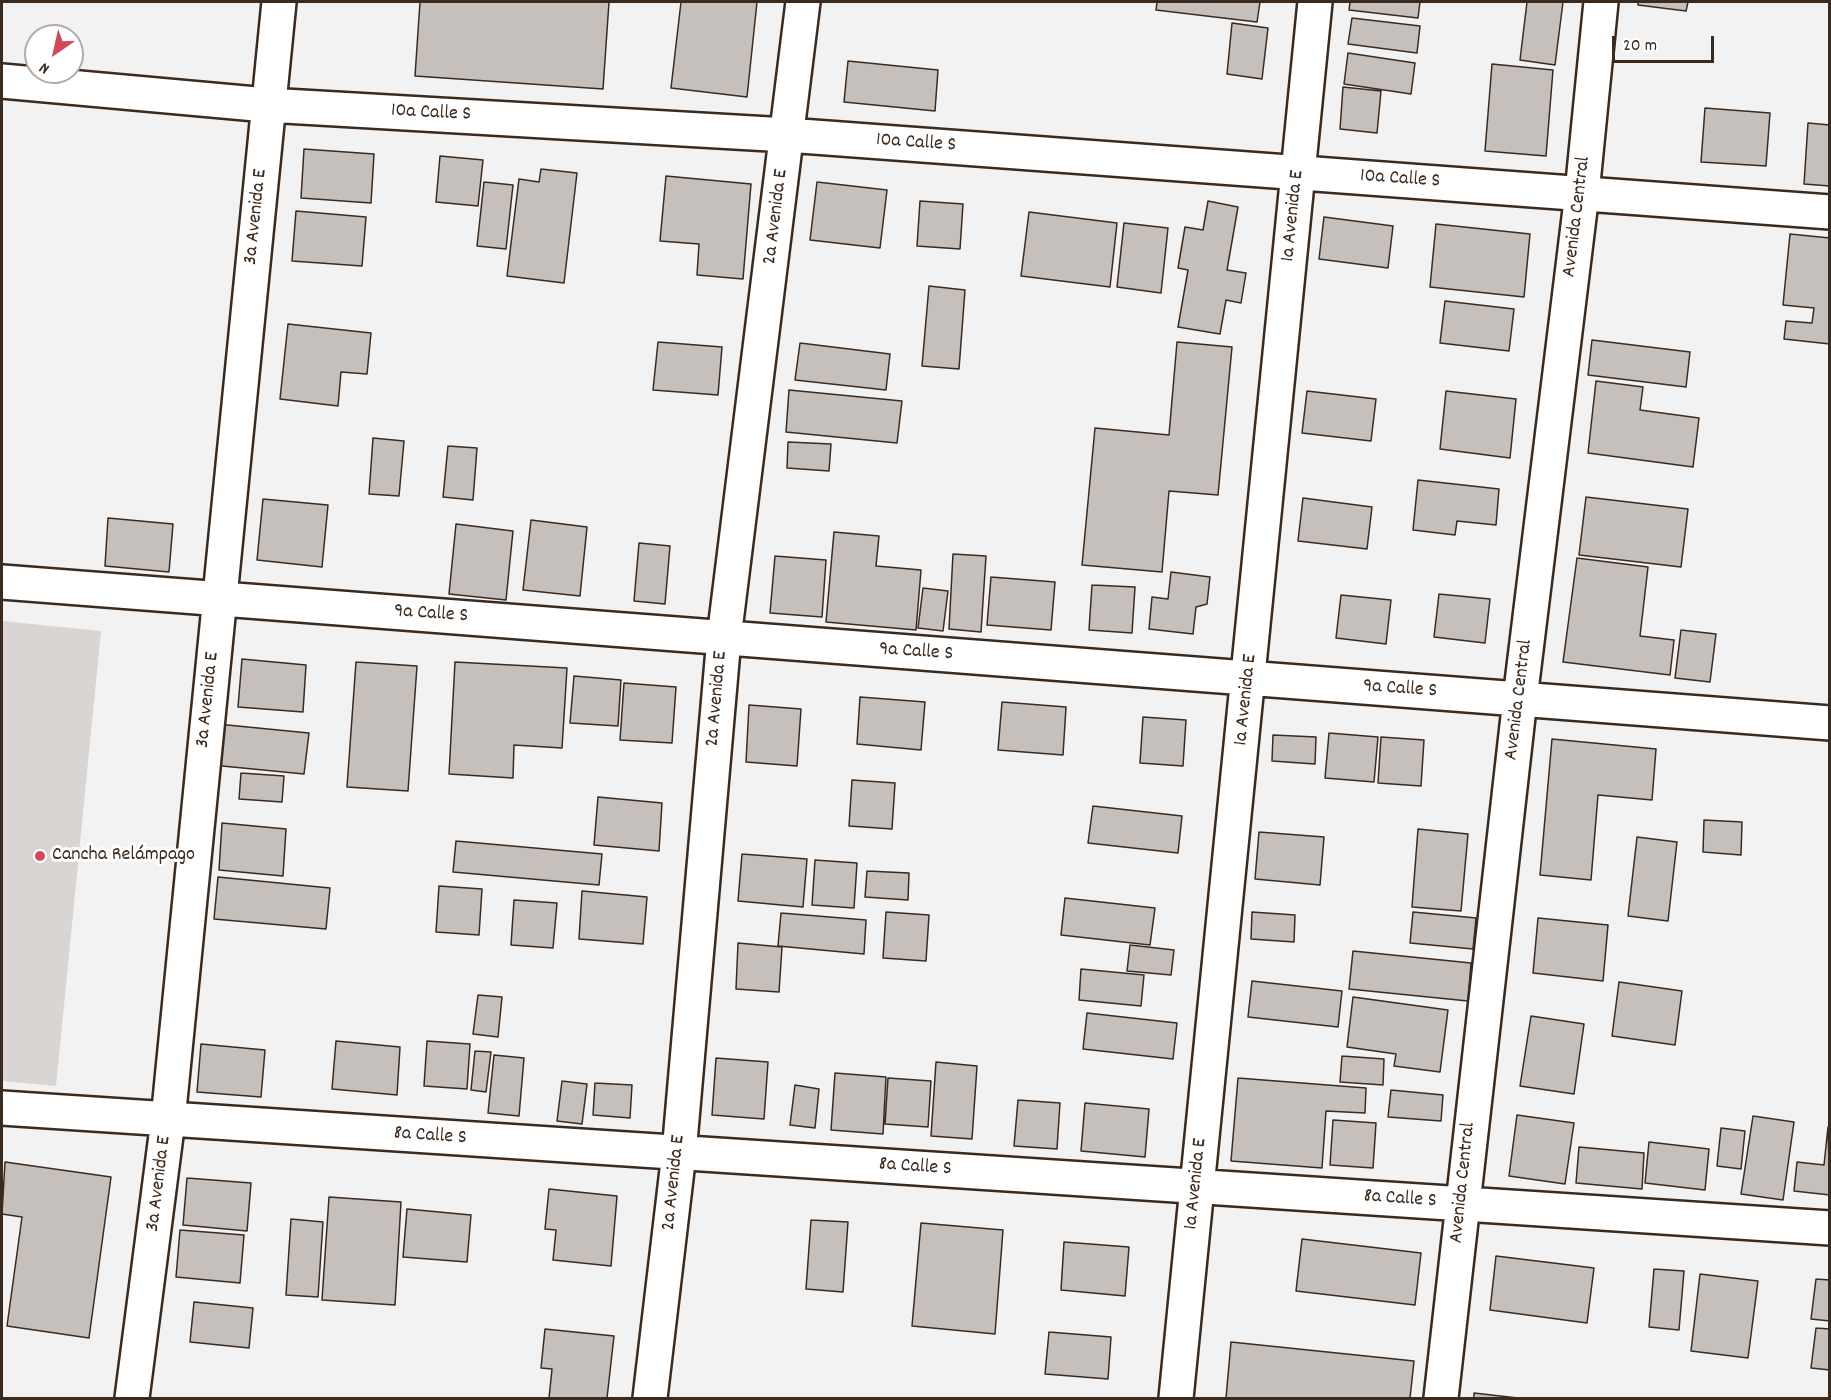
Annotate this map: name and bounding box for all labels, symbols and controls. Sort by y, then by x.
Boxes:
north arrow [24,24,84,84]
scale bar [1615,24,1717,62]
text: 20 m [1623,34,1657,59]
text: N [35,56,54,79]
street label: 10a Calle S [390,100,472,128]
street label: 10a Calle S [875,129,957,159]
street label: Avenida Central [1559,155,1597,279]
street label: 10a Calle S [1359,165,1441,195]
street label: 3a Avenida E [240,168,274,266]
street label: 2a Avenida E [759,168,795,266]
street label: 1a Avenida E [1277,169,1311,263]
street label: 9a Calle S [393,600,469,630]
street label: 9a Calle S [878,638,954,668]
street label: Avenida Central [1501,638,1539,762]
street label: 2a Avenida E [702,650,734,748]
street label: 3a Avenida E [192,651,226,749]
street label: 1a Avenida E [1230,653,1264,747]
street label: 9a Calle S [1362,675,1438,705]
place label: Cancha Relámpago [52,844,195,868]
marker: Cancha Relámpago [33,849,47,863]
street label: Avenida Central [1446,1121,1482,1245]
street label: 8a Calle S [393,1122,467,1152]
street label: 2a Avenida E [658,1134,692,1232]
street label: 3a Avenida E [142,1135,178,1233]
street label: 1a Avenida E [1180,1137,1214,1231]
street label: 8a Calle S [878,1153,952,1183]
street label: 8a Calle S [1363,1185,1437,1215]

